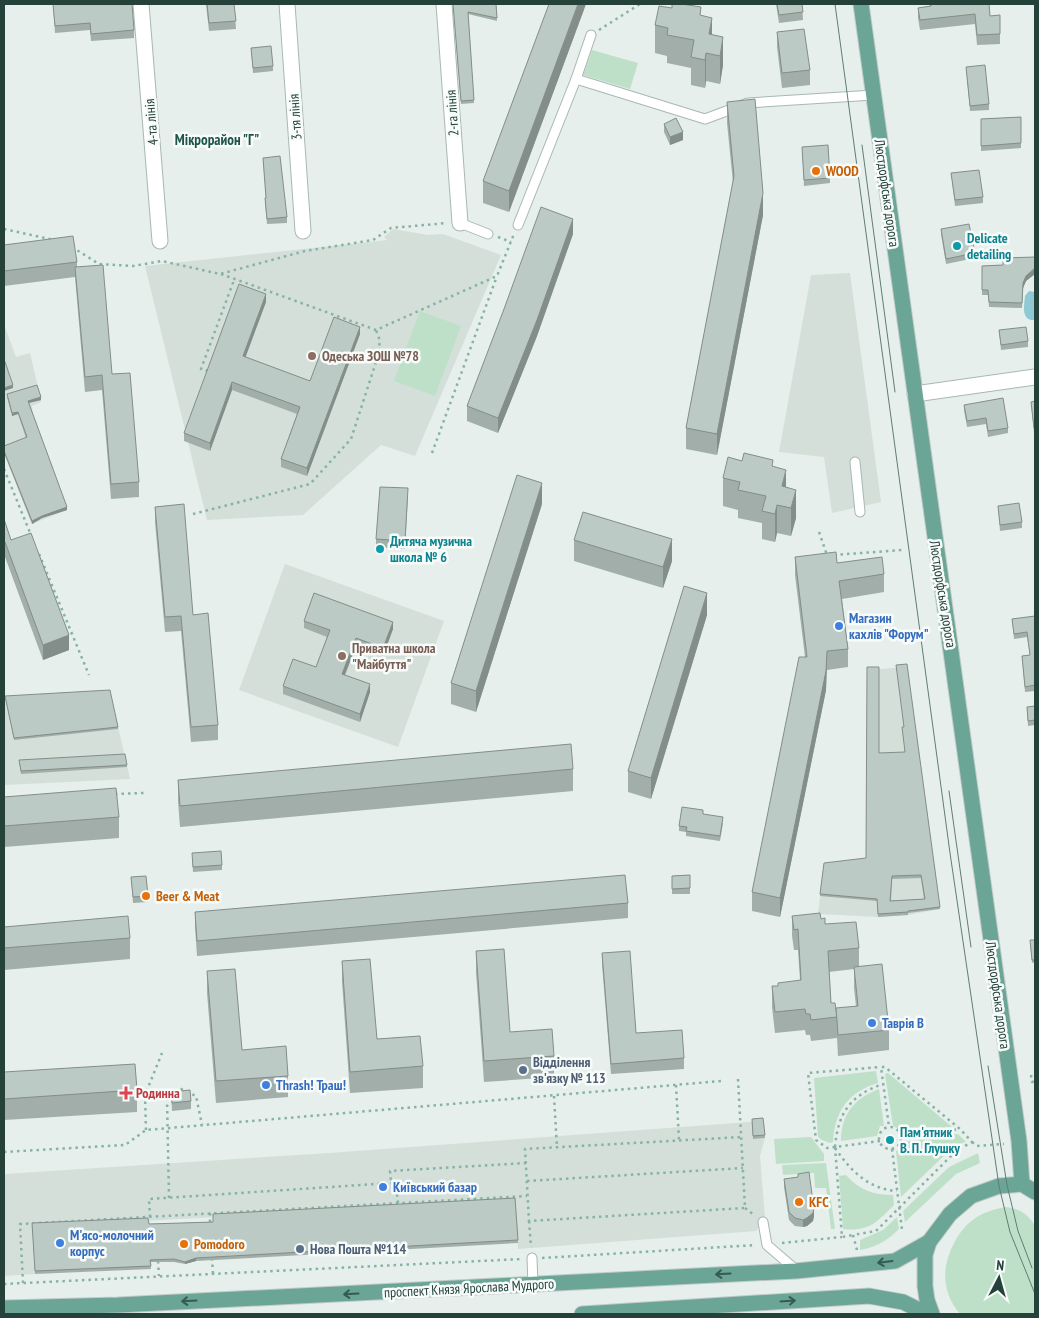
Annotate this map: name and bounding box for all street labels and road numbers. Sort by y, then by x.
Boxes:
street label: 2-га лінія [441,89,463,137]
street label: 3-тя лінія [284,93,306,141]
street label: 4-та лінія [140,98,162,146]
street label: Люстдорфська дорога [870,137,903,248]
street label: Люстдорфська дорога [925,538,960,649]
street label: Люстдорфська дорога [981,939,1014,1050]
street label: проспект Князя Ярослава Мудрого [383,1275,555,1301]

